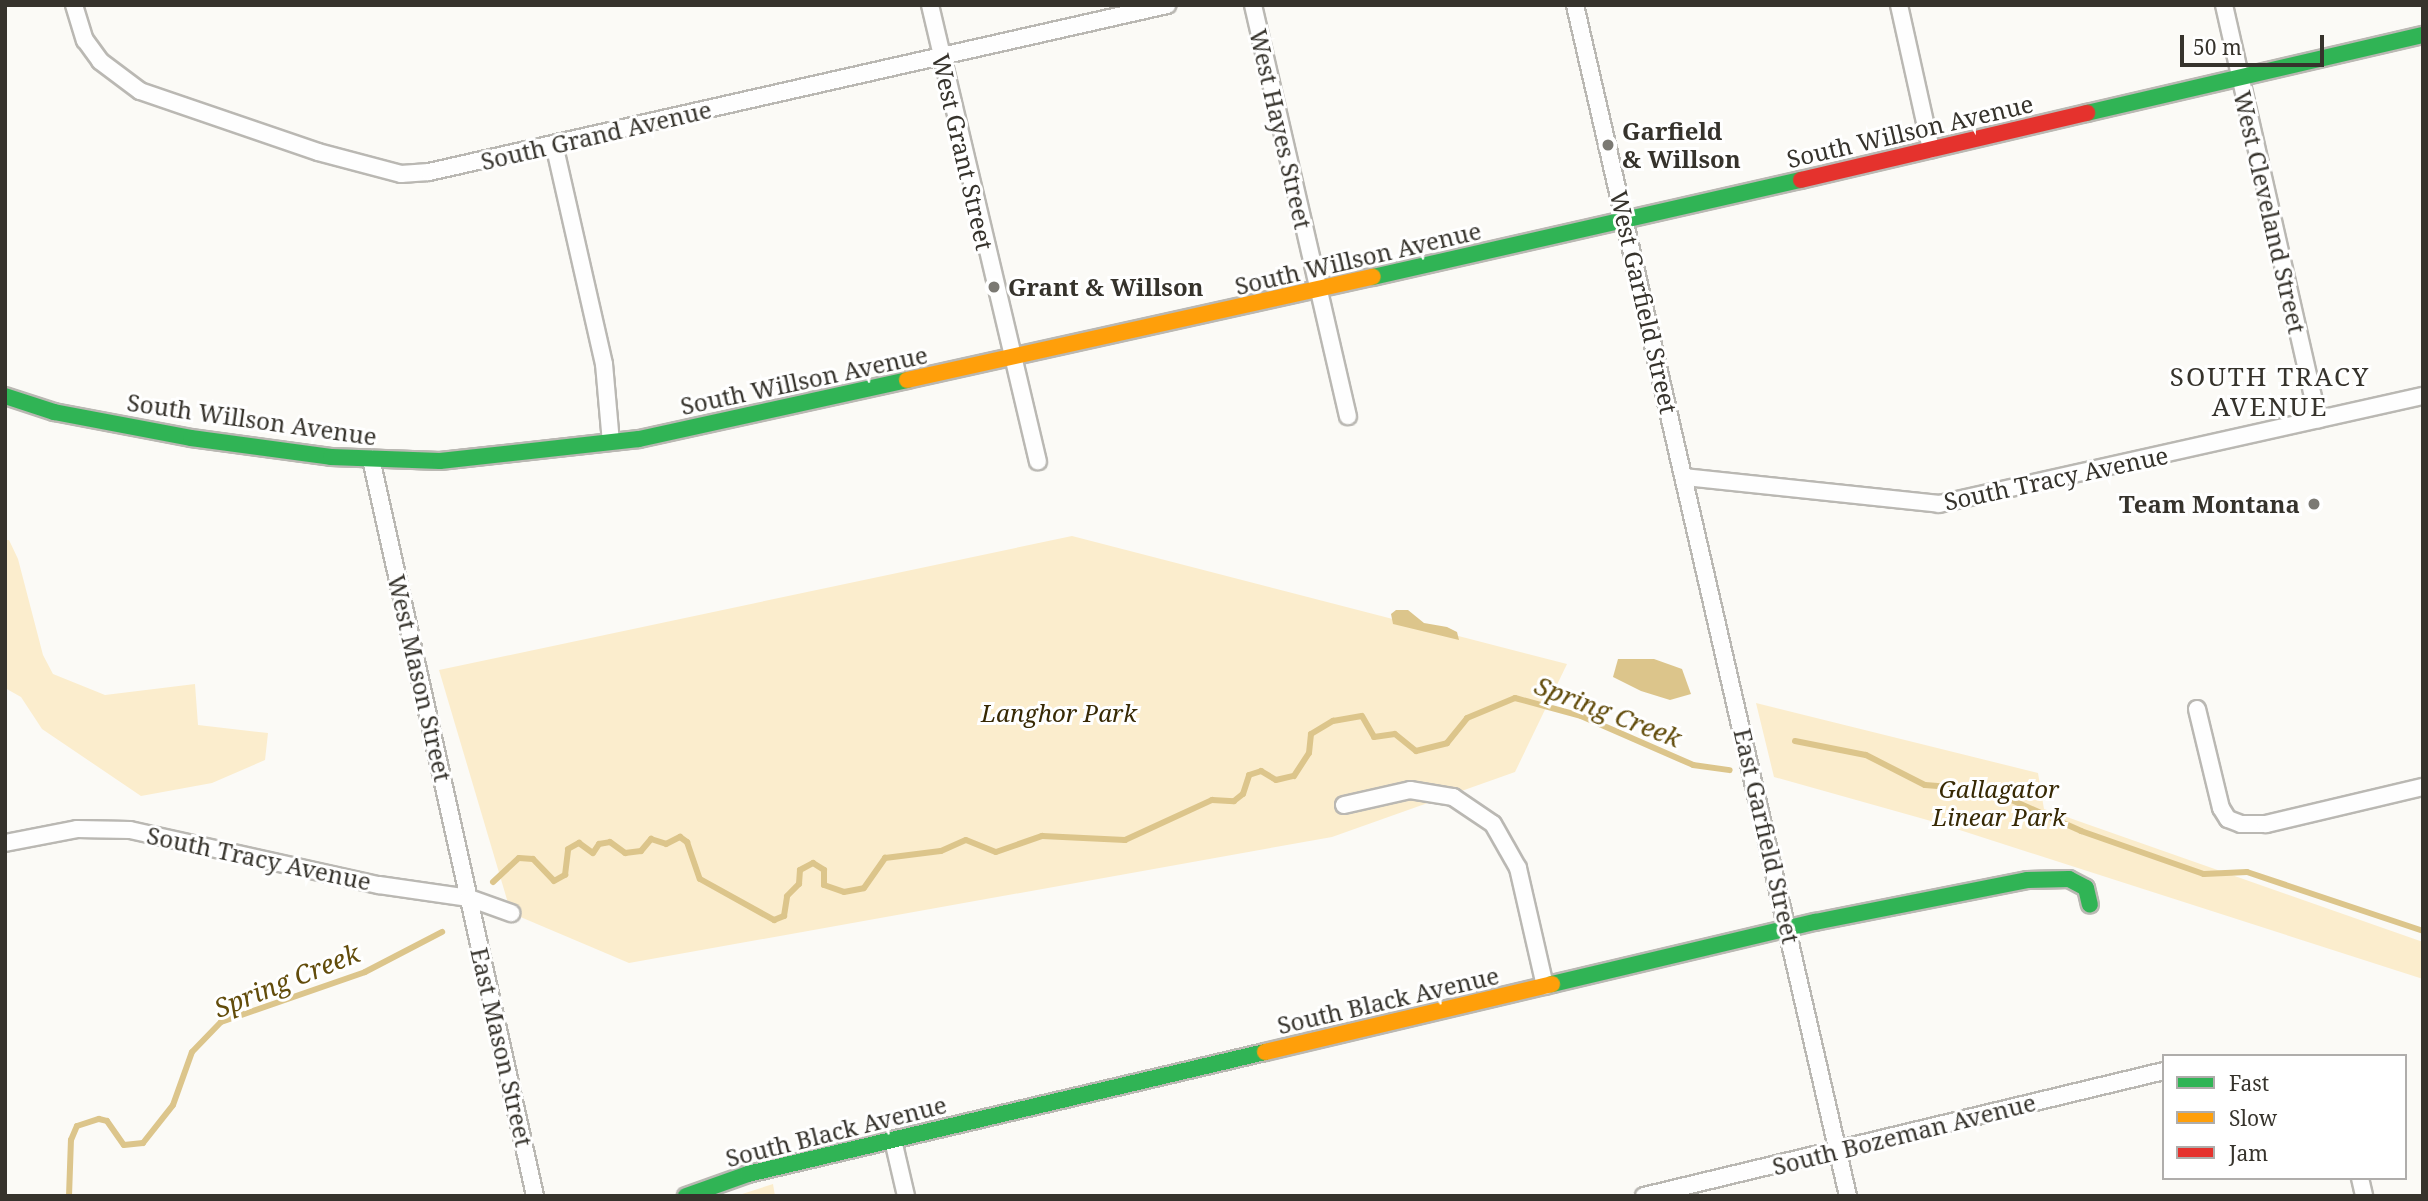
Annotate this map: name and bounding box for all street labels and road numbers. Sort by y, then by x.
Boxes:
street label: West Hayes Street [1244,26,1318,232]
street label: West Grant Street [926,51,1000,253]
street label: West Cleveland Street [2228,88,2312,336]
street label: South Willson Avenue [1784,89,2036,173]
street label: South Grand Avenue [478,94,714,176]
street label: West Garfield Street [1604,188,1684,416]
street label: South Willson Avenue [1232,216,1484,300]
street label: South Willson Avenue [678,340,930,420]
street label: South Willson Avenue [125,387,379,451]
street label: South Tracy Avenue [1941,440,2171,516]
street label: West Mason Street [382,572,458,784]
street label: East Garfield Street [1728,726,1806,946]
street label: South Tracy Avenue [144,820,374,896]
street label: East Mason Street [465,945,539,1149]
street label: South Black Avenue [1274,960,1502,1040]
street label: South Bozeman Avenue [1769,1087,2039,1181]
street label: South Black Avenue [723,1090,949,1172]

